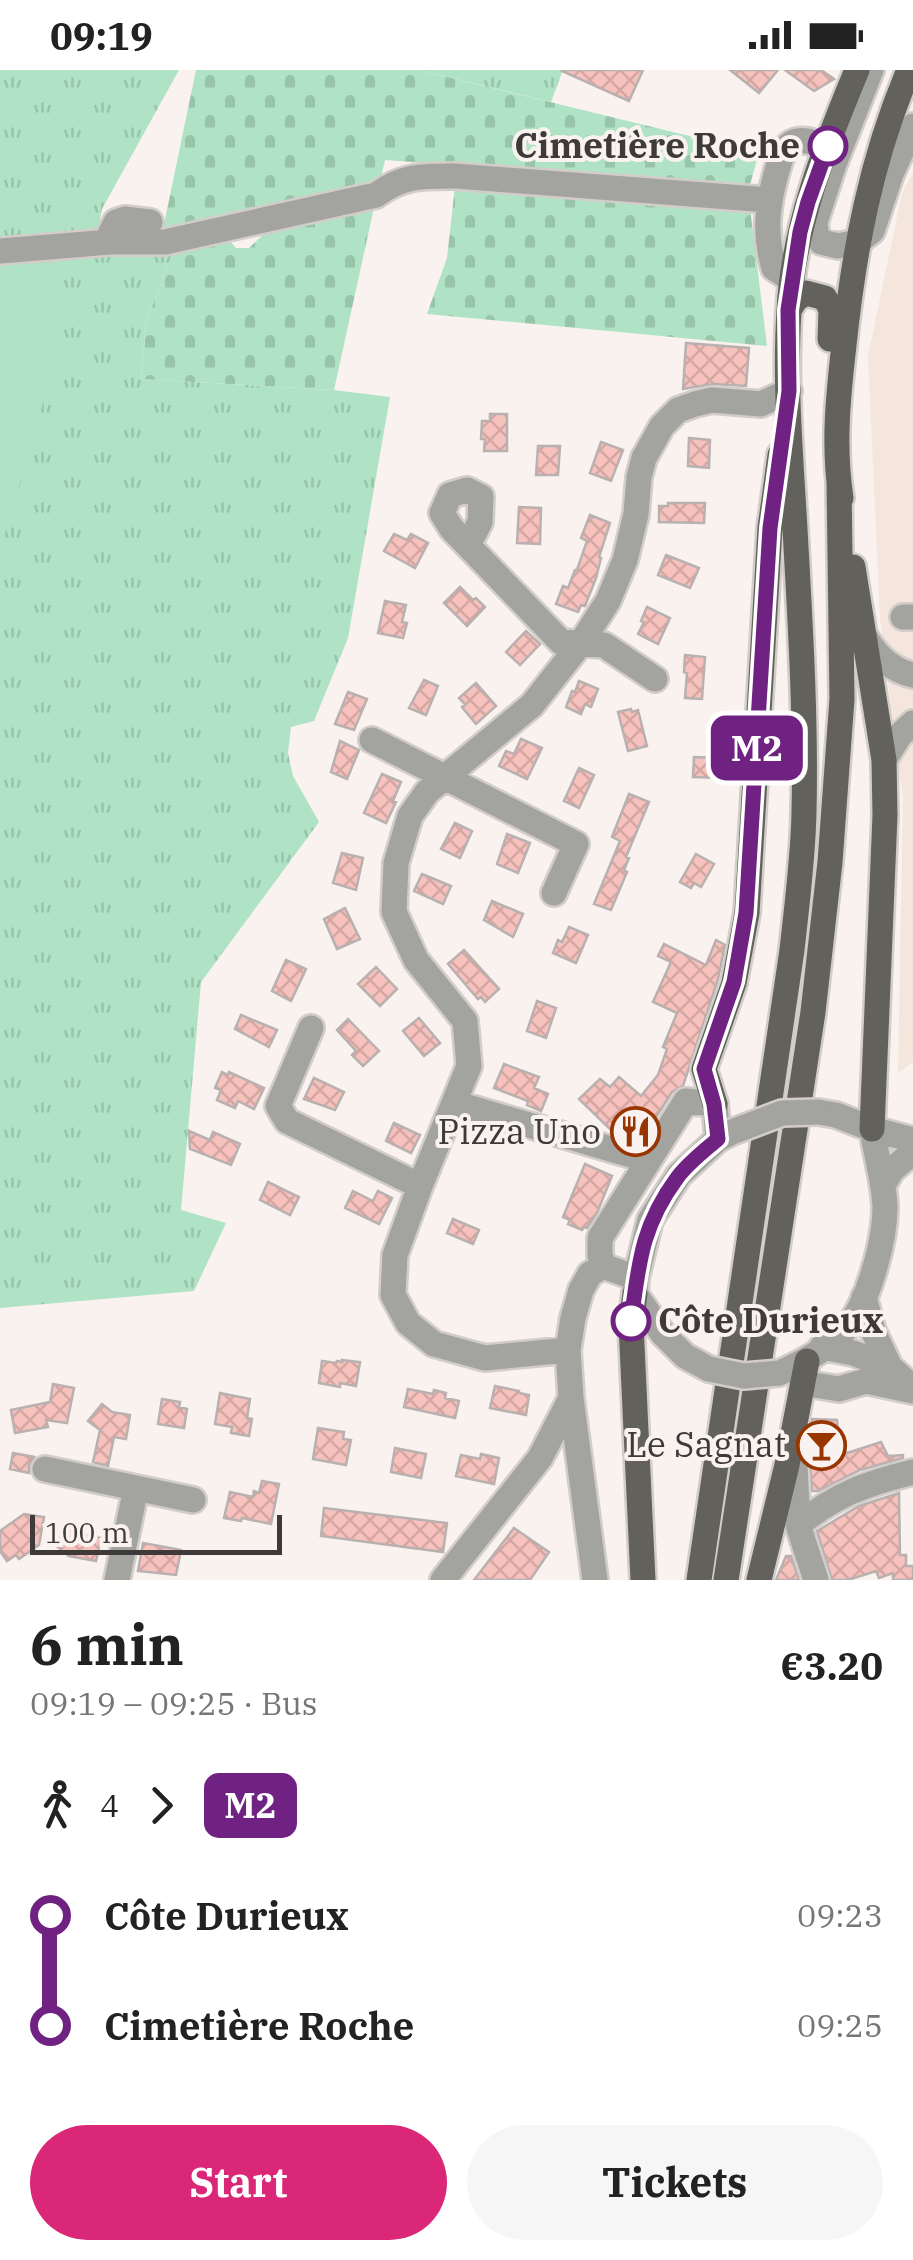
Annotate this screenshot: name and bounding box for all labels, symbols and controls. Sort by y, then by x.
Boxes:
text: 09:19 [50,11,153,60]
place label: Cimetière Roche [514,122,800,168]
marker: Cimetière Roche [809,127,847,165]
line badge: M2 [712,716,802,780]
text: M2 [731,725,783,771]
restaurant icon: Pizza Uno [610,1106,662,1158]
place label: Pizza Uno [437,1108,601,1154]
place label: Côte Durieux [658,1297,884,1343]
marker: Côte Durieux [612,1302,650,1340]
bar icon: Le Sagnat [795,1419,847,1471]
place label: Le Sagnat [626,1421,786,1467]
scale bar [30,1510,282,1554]
text: 100 m [45,1514,129,1551]
text: 6 min [30,1609,184,1680]
text: €3.20 [780,1641,883,1690]
text: 09:19 – 09:25 · Bus [30,1682,317,1724]
icon: walk [30,1778,85,1833]
icon: forward [134,1778,189,1833]
text: M2 [224,1782,277,1828]
text: 4 [100,1784,119,1826]
text: Côte Durieux [104,1891,349,1940]
text: 09:23 [797,1894,883,1936]
text: Cimetière Roche [104,2001,414,2050]
text: 09:25 [797,2004,883,2046]
button: Start [30,2125,447,2240]
button: Tickets [467,2125,883,2240]

